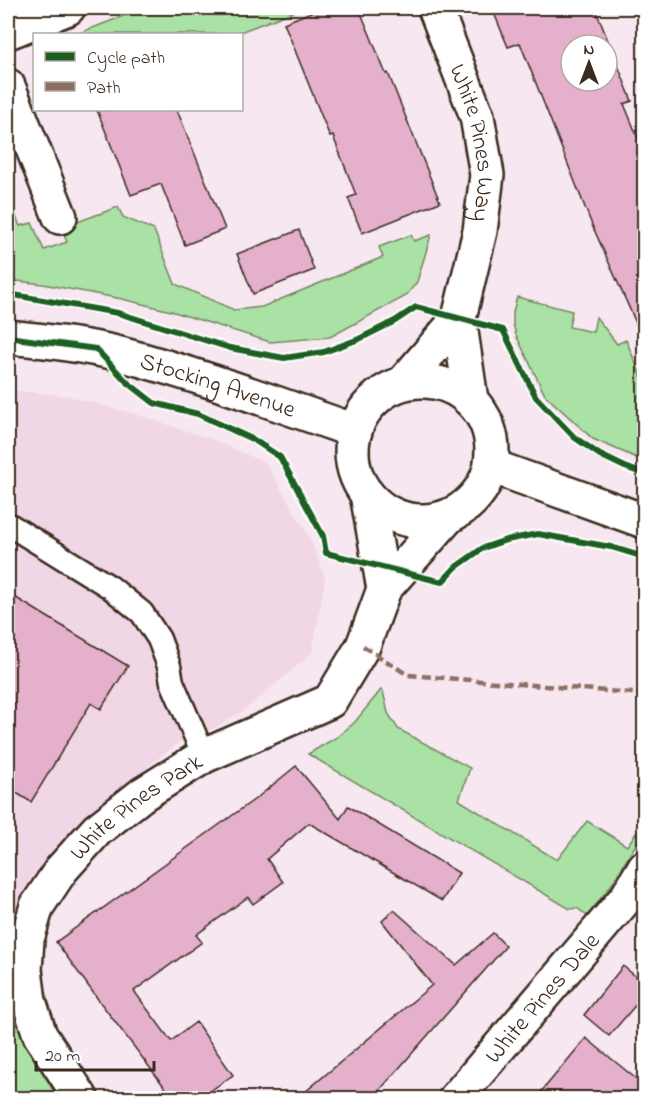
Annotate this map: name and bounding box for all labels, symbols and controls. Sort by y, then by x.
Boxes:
legend [33,33,243,111]
north arrow [559,33,619,93]
text: N [584,38,595,62]
text: Cycle path [87,46,165,72]
street label: White Pines Way [439,60,502,224]
text: Path [87,76,121,102]
street label: Stocking Avenue [135,345,300,429]
street label: White Pines Park [63,746,211,869]
street label: White Pines Dale [478,926,609,1072]
scale bar [36,1034,154,1072]
text: 20 m [45,1044,80,1070]

